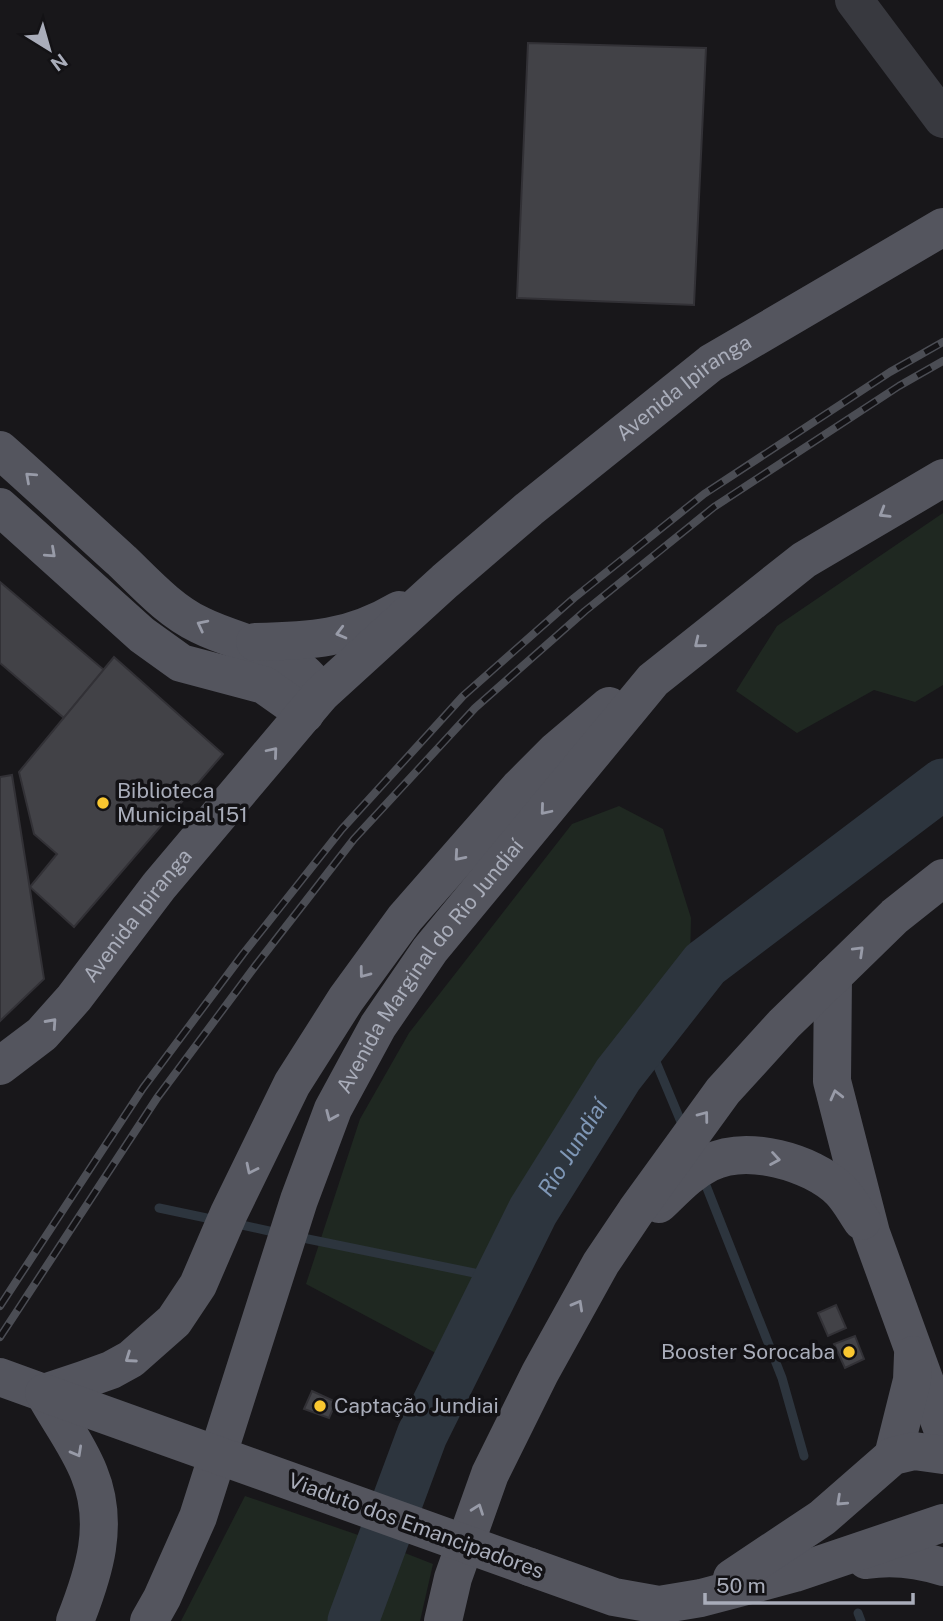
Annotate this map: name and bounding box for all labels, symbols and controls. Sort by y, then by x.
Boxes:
north arrow [14,14,84,84]
text: N [47,49,72,76]
street label: Avenida Ipiranga [611,329,756,446]
one-way arrow [25,473,38,485]
one-way arrow [879,504,892,517]
one-way arrow [43,545,56,557]
one-way arrow [197,620,209,634]
one-way arrow [336,625,348,640]
one-way arrow [694,635,706,648]
one-way arrow [265,747,277,760]
place label: Biblioteca Municipal 151 [117,778,248,827]
marker: Biblioteca Municipal 151 [95,795,111,811]
one-way arrow [541,803,554,815]
street label: Avenida Marginal do Rio Jundiaí [331,833,529,1097]
street label: Avenida Ipiranga [77,844,197,987]
one-way arrow [455,848,467,861]
one-way arrow [851,946,864,959]
one-way arrow [360,965,373,978]
one-way arrow [44,1018,56,1031]
one-way arrow [830,1090,844,1102]
water label: Rio Jundiaí [532,1092,614,1201]
one-way arrow [326,1109,340,1121]
one-way arrow [696,1112,708,1124]
one-way arrow [769,1151,781,1166]
one-way arrow [245,1162,259,1174]
one-way arrow [570,1300,583,1312]
place label: Booster Sorocaba [661,1339,835,1364]
marker: Booster Sorocaba [841,1344,857,1360]
one-way arrow [125,1350,138,1362]
place label: Captação Jundiai [334,1393,499,1418]
marker: Captação Jundiai [312,1398,328,1414]
one-way arrow [69,1445,82,1457]
street label: Viaduto dos Emancipadores [285,1468,547,1583]
one-way arrow [836,1492,849,1505]
one-way arrow [470,1504,484,1516]
scale bar [705,1562,913,1606]
text: 50 m [716,1573,766,1598]

